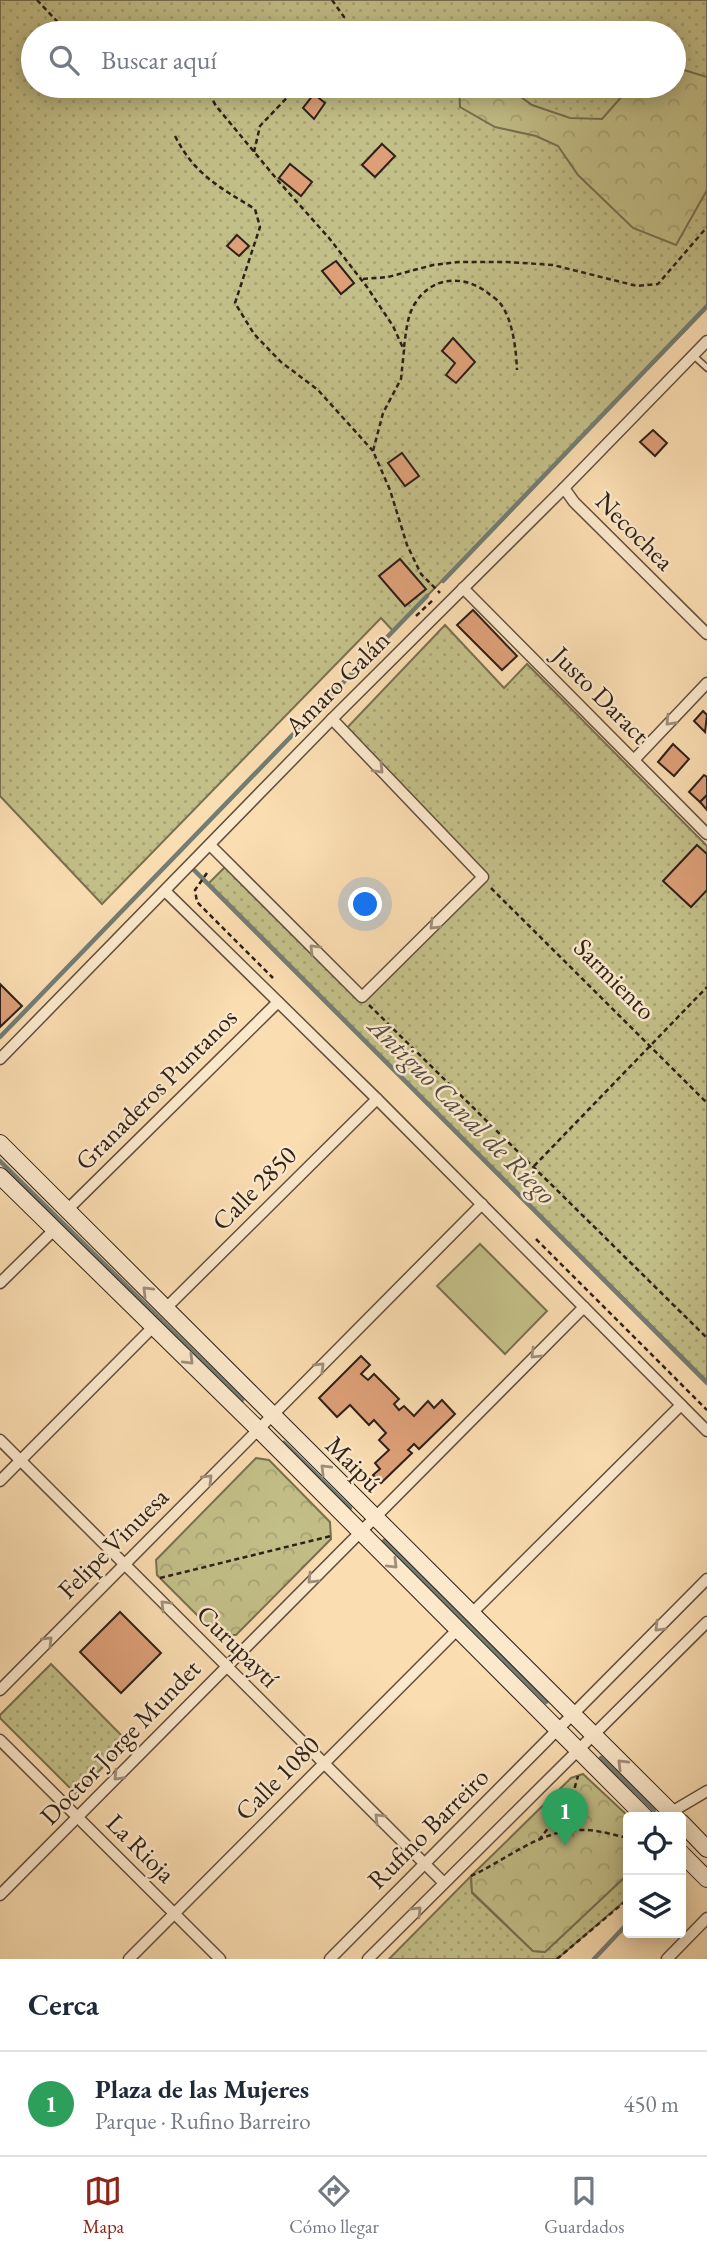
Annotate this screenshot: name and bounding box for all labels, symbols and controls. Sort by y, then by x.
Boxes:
search box [21,21,686,98]
icon: search [45,41,83,79]
text: Buscar aquí [101,43,217,77]
street label: Necochea [588,484,682,578]
street label: Amaro Galán [277,623,397,743]
street label: Justo Daract [543,637,657,751]
one-way arrow [666,713,679,726]
one-way arrow [370,760,383,773]
your location [348,887,382,921]
one-way arrow [430,917,443,930]
street label: Sarmiento [567,931,663,1027]
one-way arrow [309,945,322,958]
street label: Granaderos Puntanos [68,1001,244,1177]
water label: Antiguo Canal de Riego [360,1007,565,1212]
street label: Calle 2850 [204,1138,304,1238]
one-way arrow [142,1286,155,1299]
one-way arrow [530,1346,543,1359]
one-way arrow [181,1352,194,1365]
one-way arrow [311,1363,324,1376]
street label: Maipú [318,1428,390,1500]
one-way arrow [321,1465,333,1477]
one-way arrow [200,1475,213,1488]
street label: Felipe Vinuesa [50,1480,176,1606]
one-way arrow [385,1556,397,1568]
one-way arrow [308,1571,320,1583]
street label: Curupaytí [189,1597,287,1695]
one-way arrow [161,1600,174,1613]
one-way arrow [654,1619,667,1632]
one-way arrow [40,1637,52,1649]
street label: Doctor Jorge Mundet [32,1652,208,1832]
street label: Calle 1080 [227,1728,327,1828]
one-way arrow [617,1759,630,1772]
street label: Rufino Barreiro [360,1760,496,1896]
one-way arrow [114,1768,127,1781]
pin: 1 [542,1788,588,1846]
street label: La Rioja [99,1806,183,1890]
map controls [623,1812,686,1938]
button: locate [623,1812,686,1875]
one-way arrow [374,1813,387,1826]
button: layers [623,1875,686,1938]
one-way arrow [408,1906,421,1919]
text: Cerca [28,1985,99,2024]
text: Plaza de las Mujeres [95,2072,309,2106]
text: 1 [45,2089,57,2119]
text: 450 m [623,2089,679,2119]
text: Parque · Rufino Barreiro [95,2106,311,2136]
tab: Mapa [83,2172,124,2239]
tab: Cómo llegar [289,2172,379,2239]
tab: Guardados [544,2172,624,2239]

